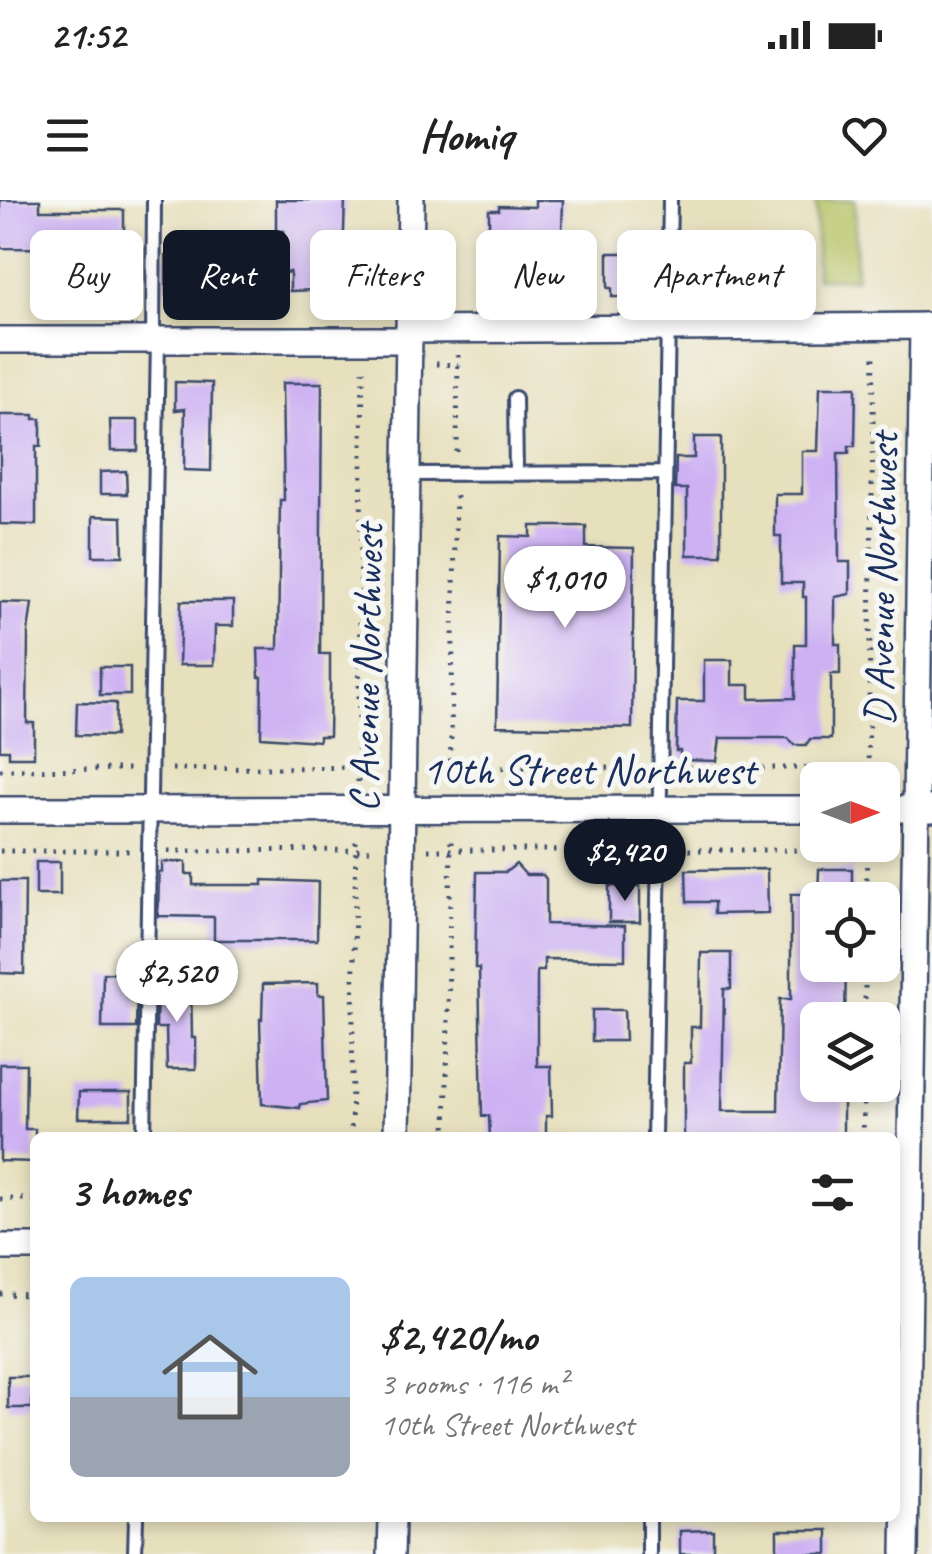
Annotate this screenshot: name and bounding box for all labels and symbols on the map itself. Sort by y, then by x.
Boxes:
street label: D Avenue Northwest [852,428,911,726]
street label: C Avenue Northwest [337,519,396,813]
pin: $1,010 [484,546,646,631]
street label: 10th Street Northwest [422,744,760,797]
north arrow [800,762,900,862]
pin: $2,420 [544,819,706,904]
pin: $2,520 [96,940,258,1025]

